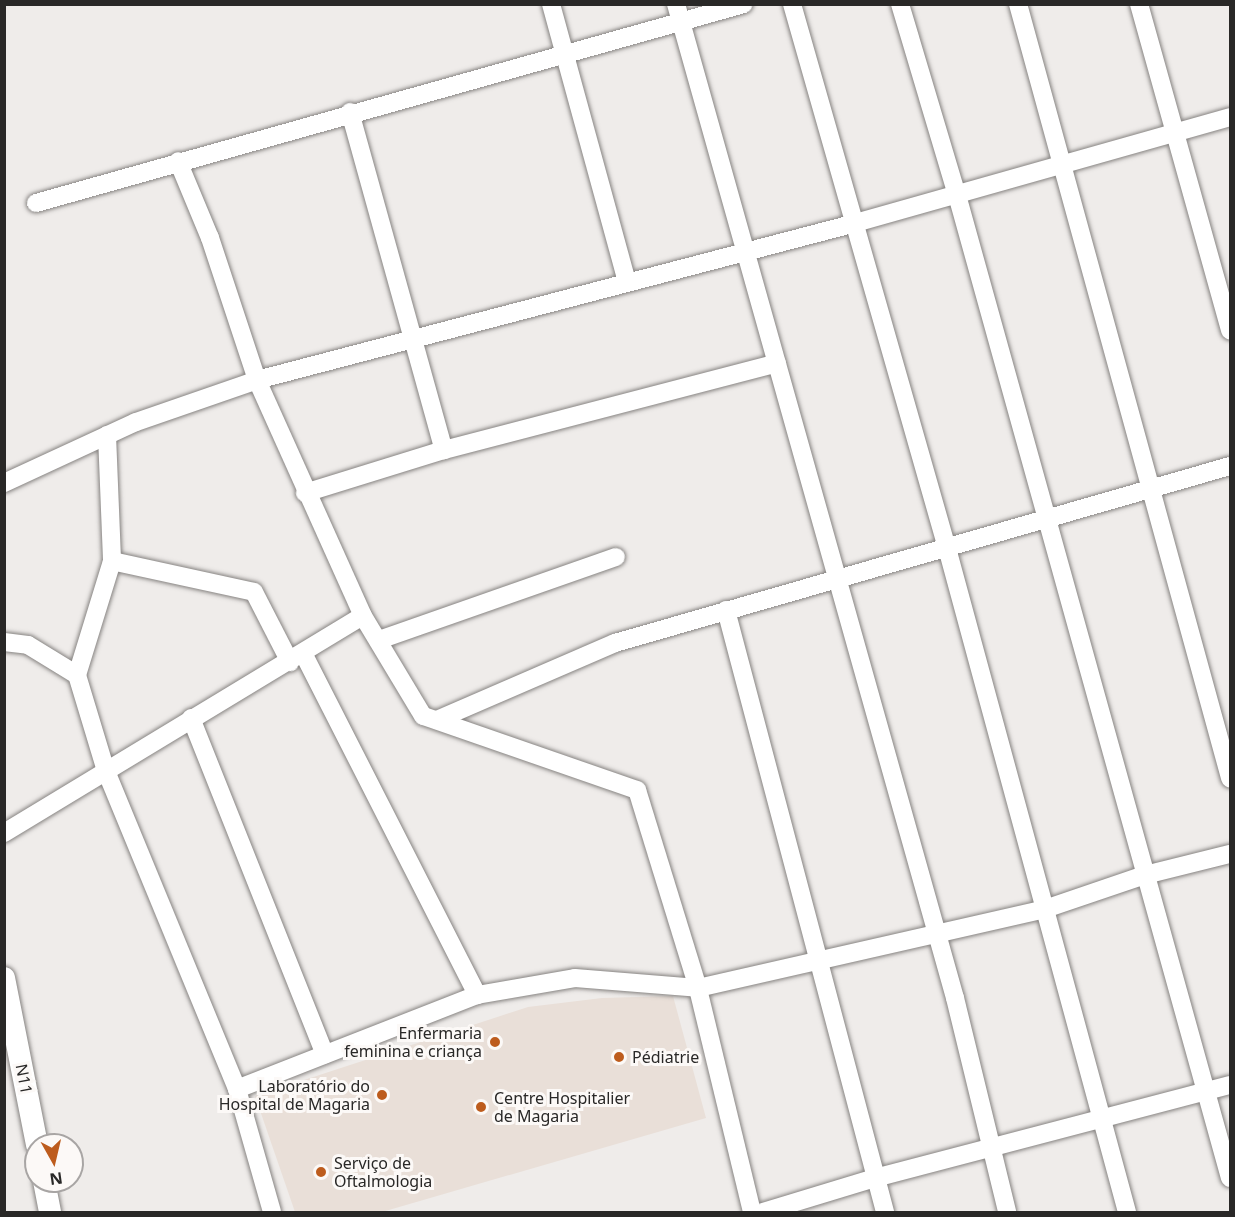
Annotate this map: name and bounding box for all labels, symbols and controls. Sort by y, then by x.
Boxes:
place label: Enfermaria feminina e criança [344,1023,482,1061]
marker: Enfermaria feminina e criança [486,1033,504,1051]
place label: Pédiatrie [632,1047,699,1067]
marker: Pédiatrie [610,1048,628,1066]
street label: N11 [12,1062,36,1096]
place label: Laboratório do Hospital de Magaria [219,1076,370,1114]
marker: Laboratório do Hospital de Magaria [375,1088,389,1102]
place label: Centre Hospitalier de Magaria [494,1088,630,1126]
marker: Centre Hospitalier de Magaria [472,1098,490,1116]
north arrow [24,1133,84,1193]
place label: Serviço de Oftalmologia [334,1153,432,1191]
marker: Serviço de Oftalmologia [312,1163,330,1181]
text: N [48,1167,64,1191]

